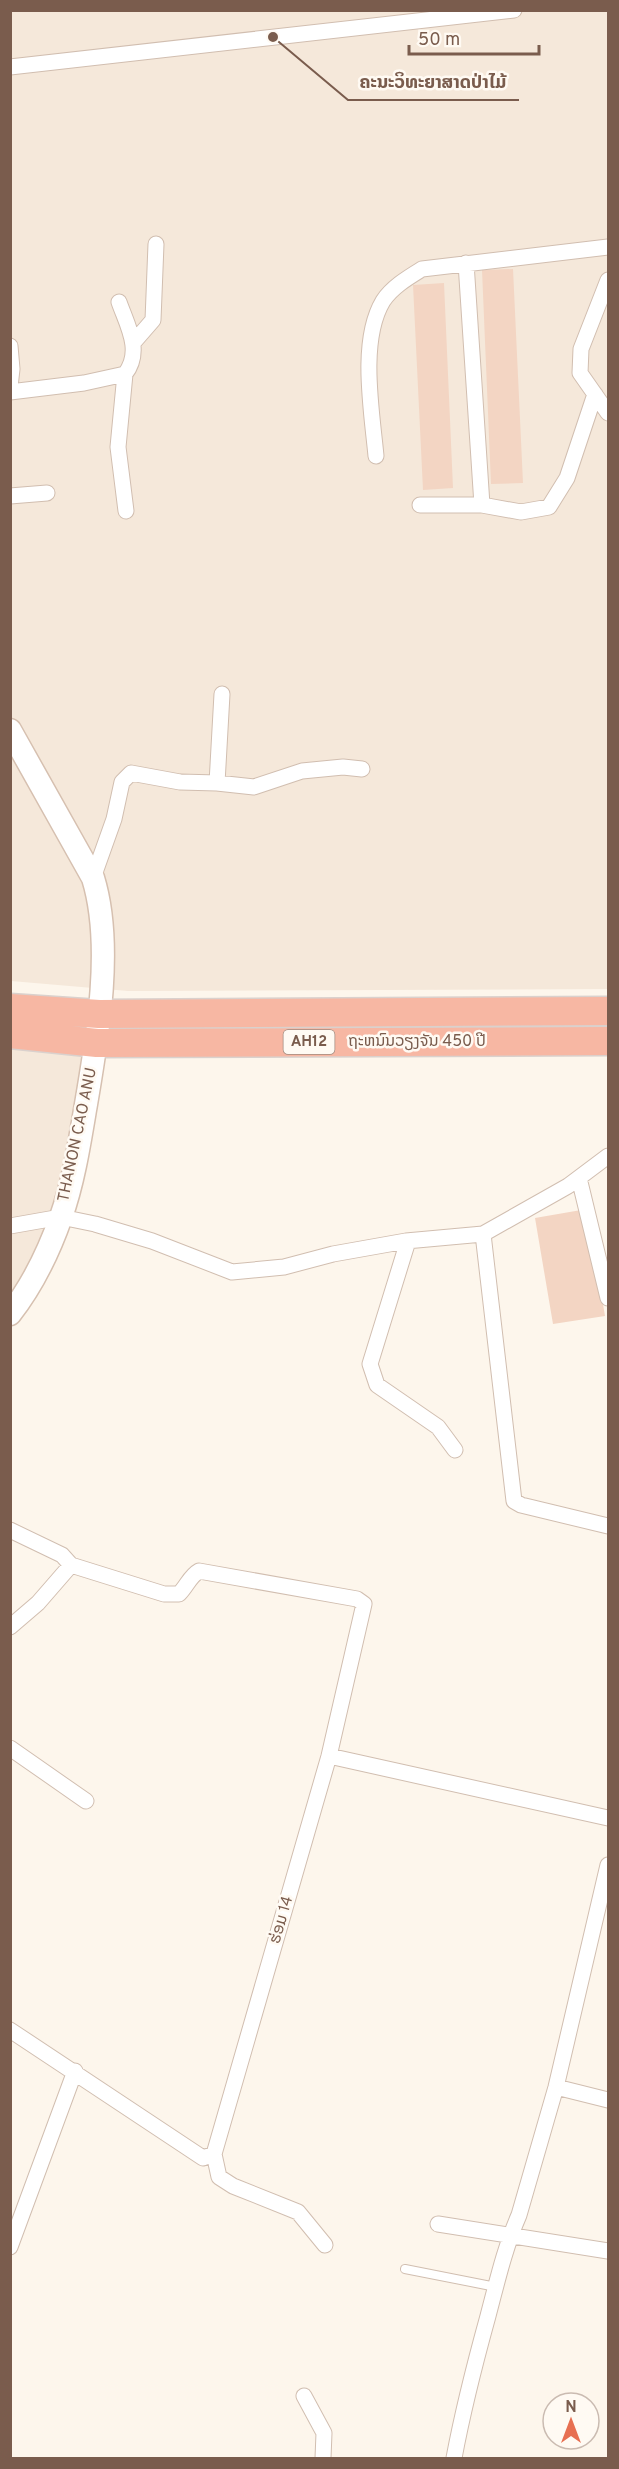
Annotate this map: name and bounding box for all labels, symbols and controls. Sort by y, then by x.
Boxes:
scale bar [409,18,540,56]
text: 50 m [418,29,460,52]
callout: ຄະນະວິທະຍາສາດປ່າໄມ້ [348,64,519,100]
text: ຄະນະວິທະຍາສາດປ່າໄມ້ [360,71,507,95]
road number: AH12 [284,1030,334,1054]
street label: ຖະຫນົນວຽງຈັນ 450 ປີ [348,1032,486,1052]
street label: THANON CAO ANU [54,1066,102,1204]
street label: ຮ່ອມ 14 [266,1894,298,1946]
north arrow [541,2391,601,2451]
text: N [565,2398,577,2418]

